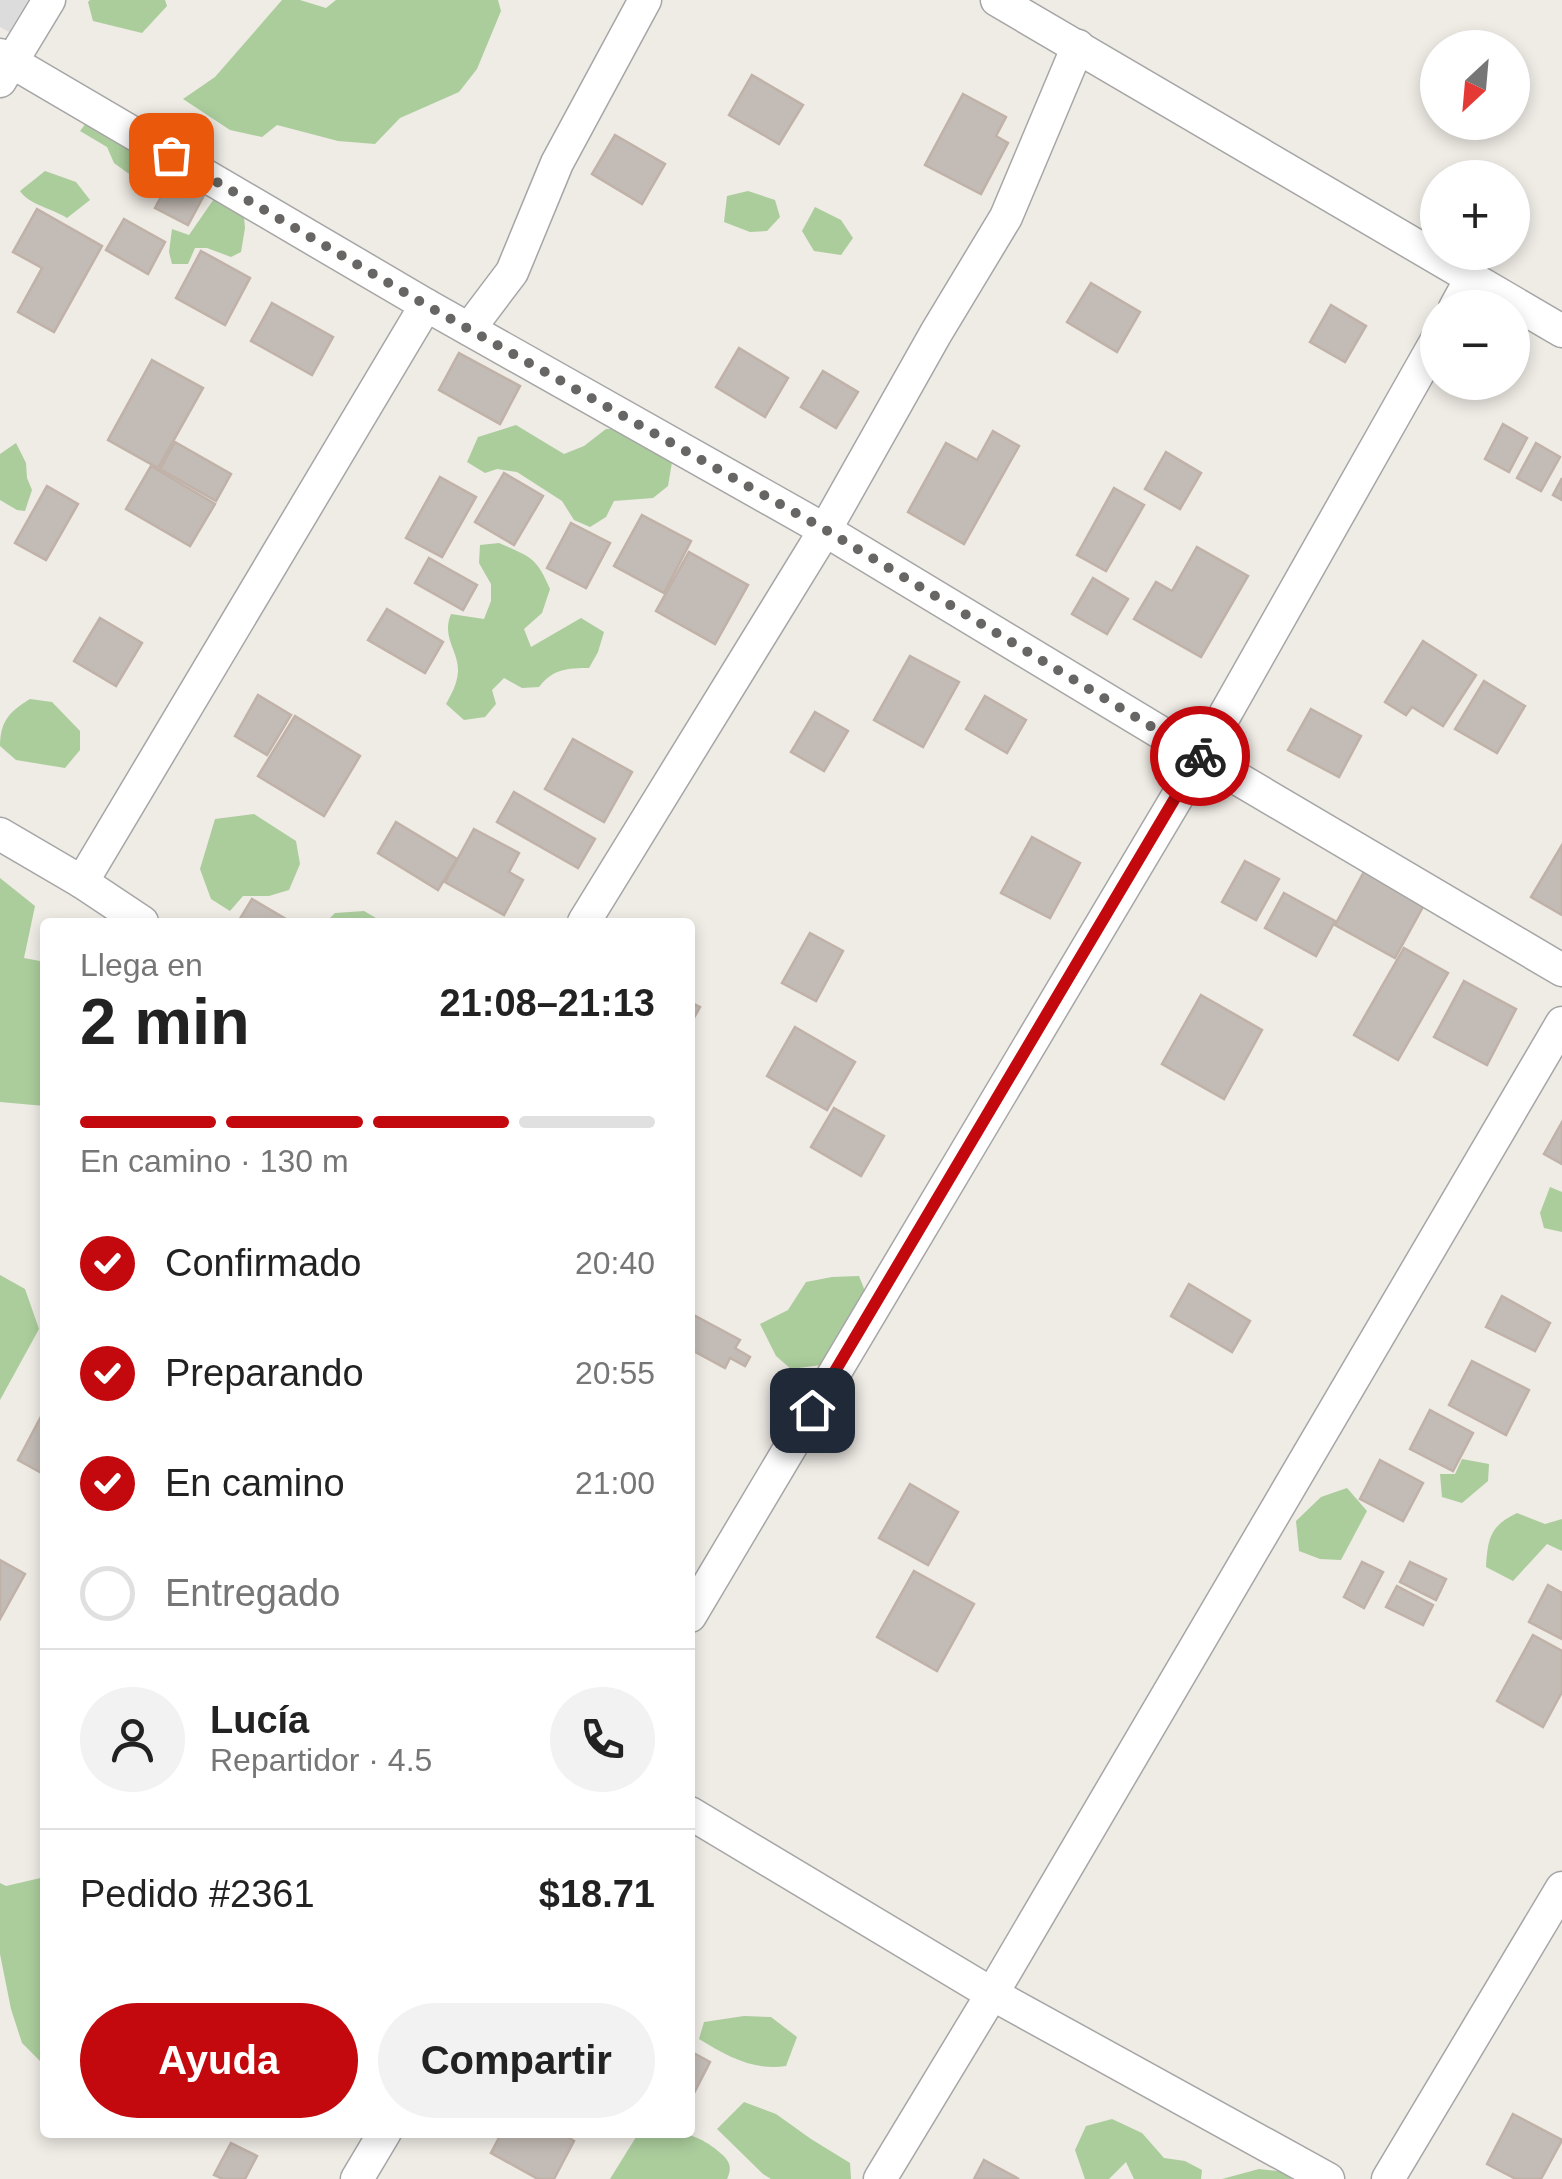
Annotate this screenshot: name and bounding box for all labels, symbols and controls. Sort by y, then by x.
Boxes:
north arrow [1420,30,1530,140]
map controls [1420,30,1530,400]
pin [129,113,214,198]
icon: bag [144,128,199,183]
button: + [1420,160,1530,270]
button: − [1420,290,1530,400]
courier [1150,706,1250,806]
icon: bike [1173,729,1228,784]
text: Llega en [80,947,203,983]
text: 21:08–21:13 [439,982,655,1024]
text: 2 min [80,985,250,1058]
text: En camino · 130 m [80,1143,349,1179]
icon: check [80,1236,135,1291]
text: Confirmado [165,1242,361,1284]
text: 20:40 [575,1245,655,1281]
icon: check [80,1346,135,1401]
text: Preparando [165,1352,364,1394]
text: 20:55 [575,1355,655,1391]
pin [770,1368,855,1453]
icon: home [785,1383,840,1438]
icon: check [80,1456,135,1511]
text: En camino [165,1462,345,1504]
text: 21:00 [575,1465,655,1501]
text: Entregado [165,1572,340,1614]
button: person [80,1687,185,1792]
button: phone [550,1687,655,1792]
text: Lucía [210,1699,309,1741]
text: Repartidor · 4.5 [210,1742,432,1778]
text: Pedido #2361 [80,1873,315,1915]
text: $18.71 [539,1873,655,1915]
button: Ayuda [80,2003,358,2118]
button: Compartir [378,2003,655,2118]

